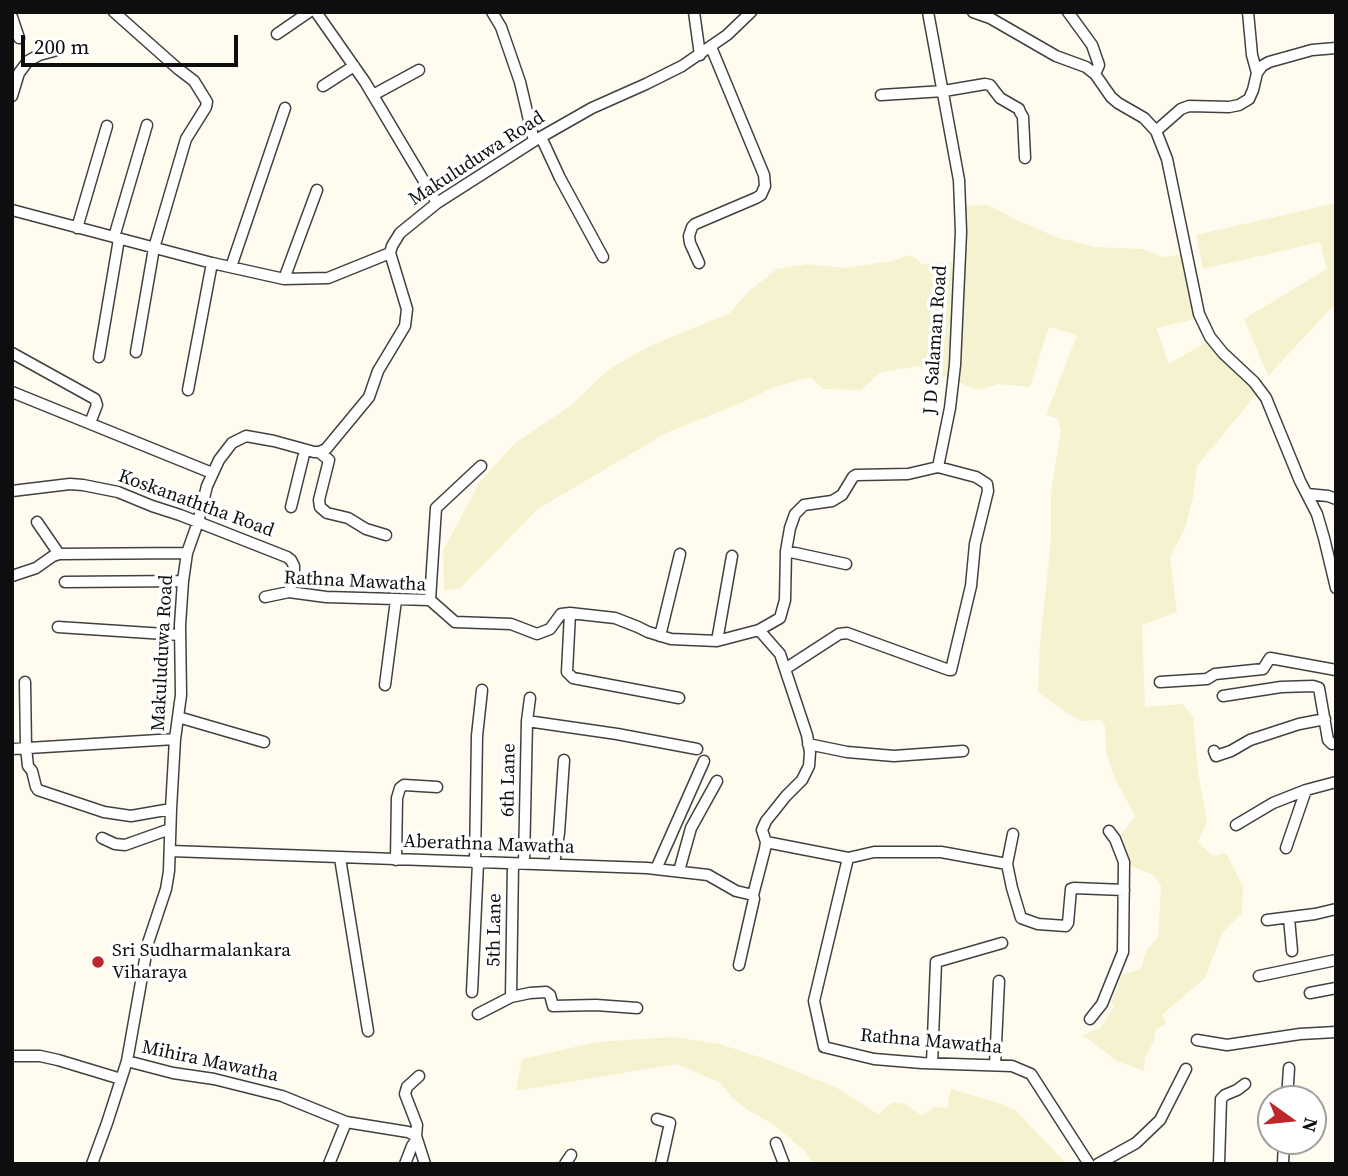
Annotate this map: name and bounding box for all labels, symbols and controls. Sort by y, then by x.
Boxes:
scale bar [24,21,242,65]
text: 200 m [34,32,89,61]
street label: Makuluduwa Road [405,107,549,211]
street label: J D Salaman Road [919,265,953,415]
street label: Koskanaththa Road [115,465,277,543]
street label: Rathna Mawatha [283,567,427,597]
street label: Makuluduwa Road [148,574,178,732]
street label: 6th Lane [497,743,521,817]
street label: Aberathna Mawatha [403,831,575,859]
street label: 5th Lane [483,893,507,967]
place label: Sri Sudharmalankara Viharaya [112,940,291,984]
marker: Sri Sudharmalankara Viharaya [90,954,106,970]
street label: Rathna Mawatha [859,1024,1003,1060]
street label: Mihira Mawatha [140,1036,280,1088]
north arrow [1257,1085,1327,1155]
text: N [1296,1115,1325,1135]

